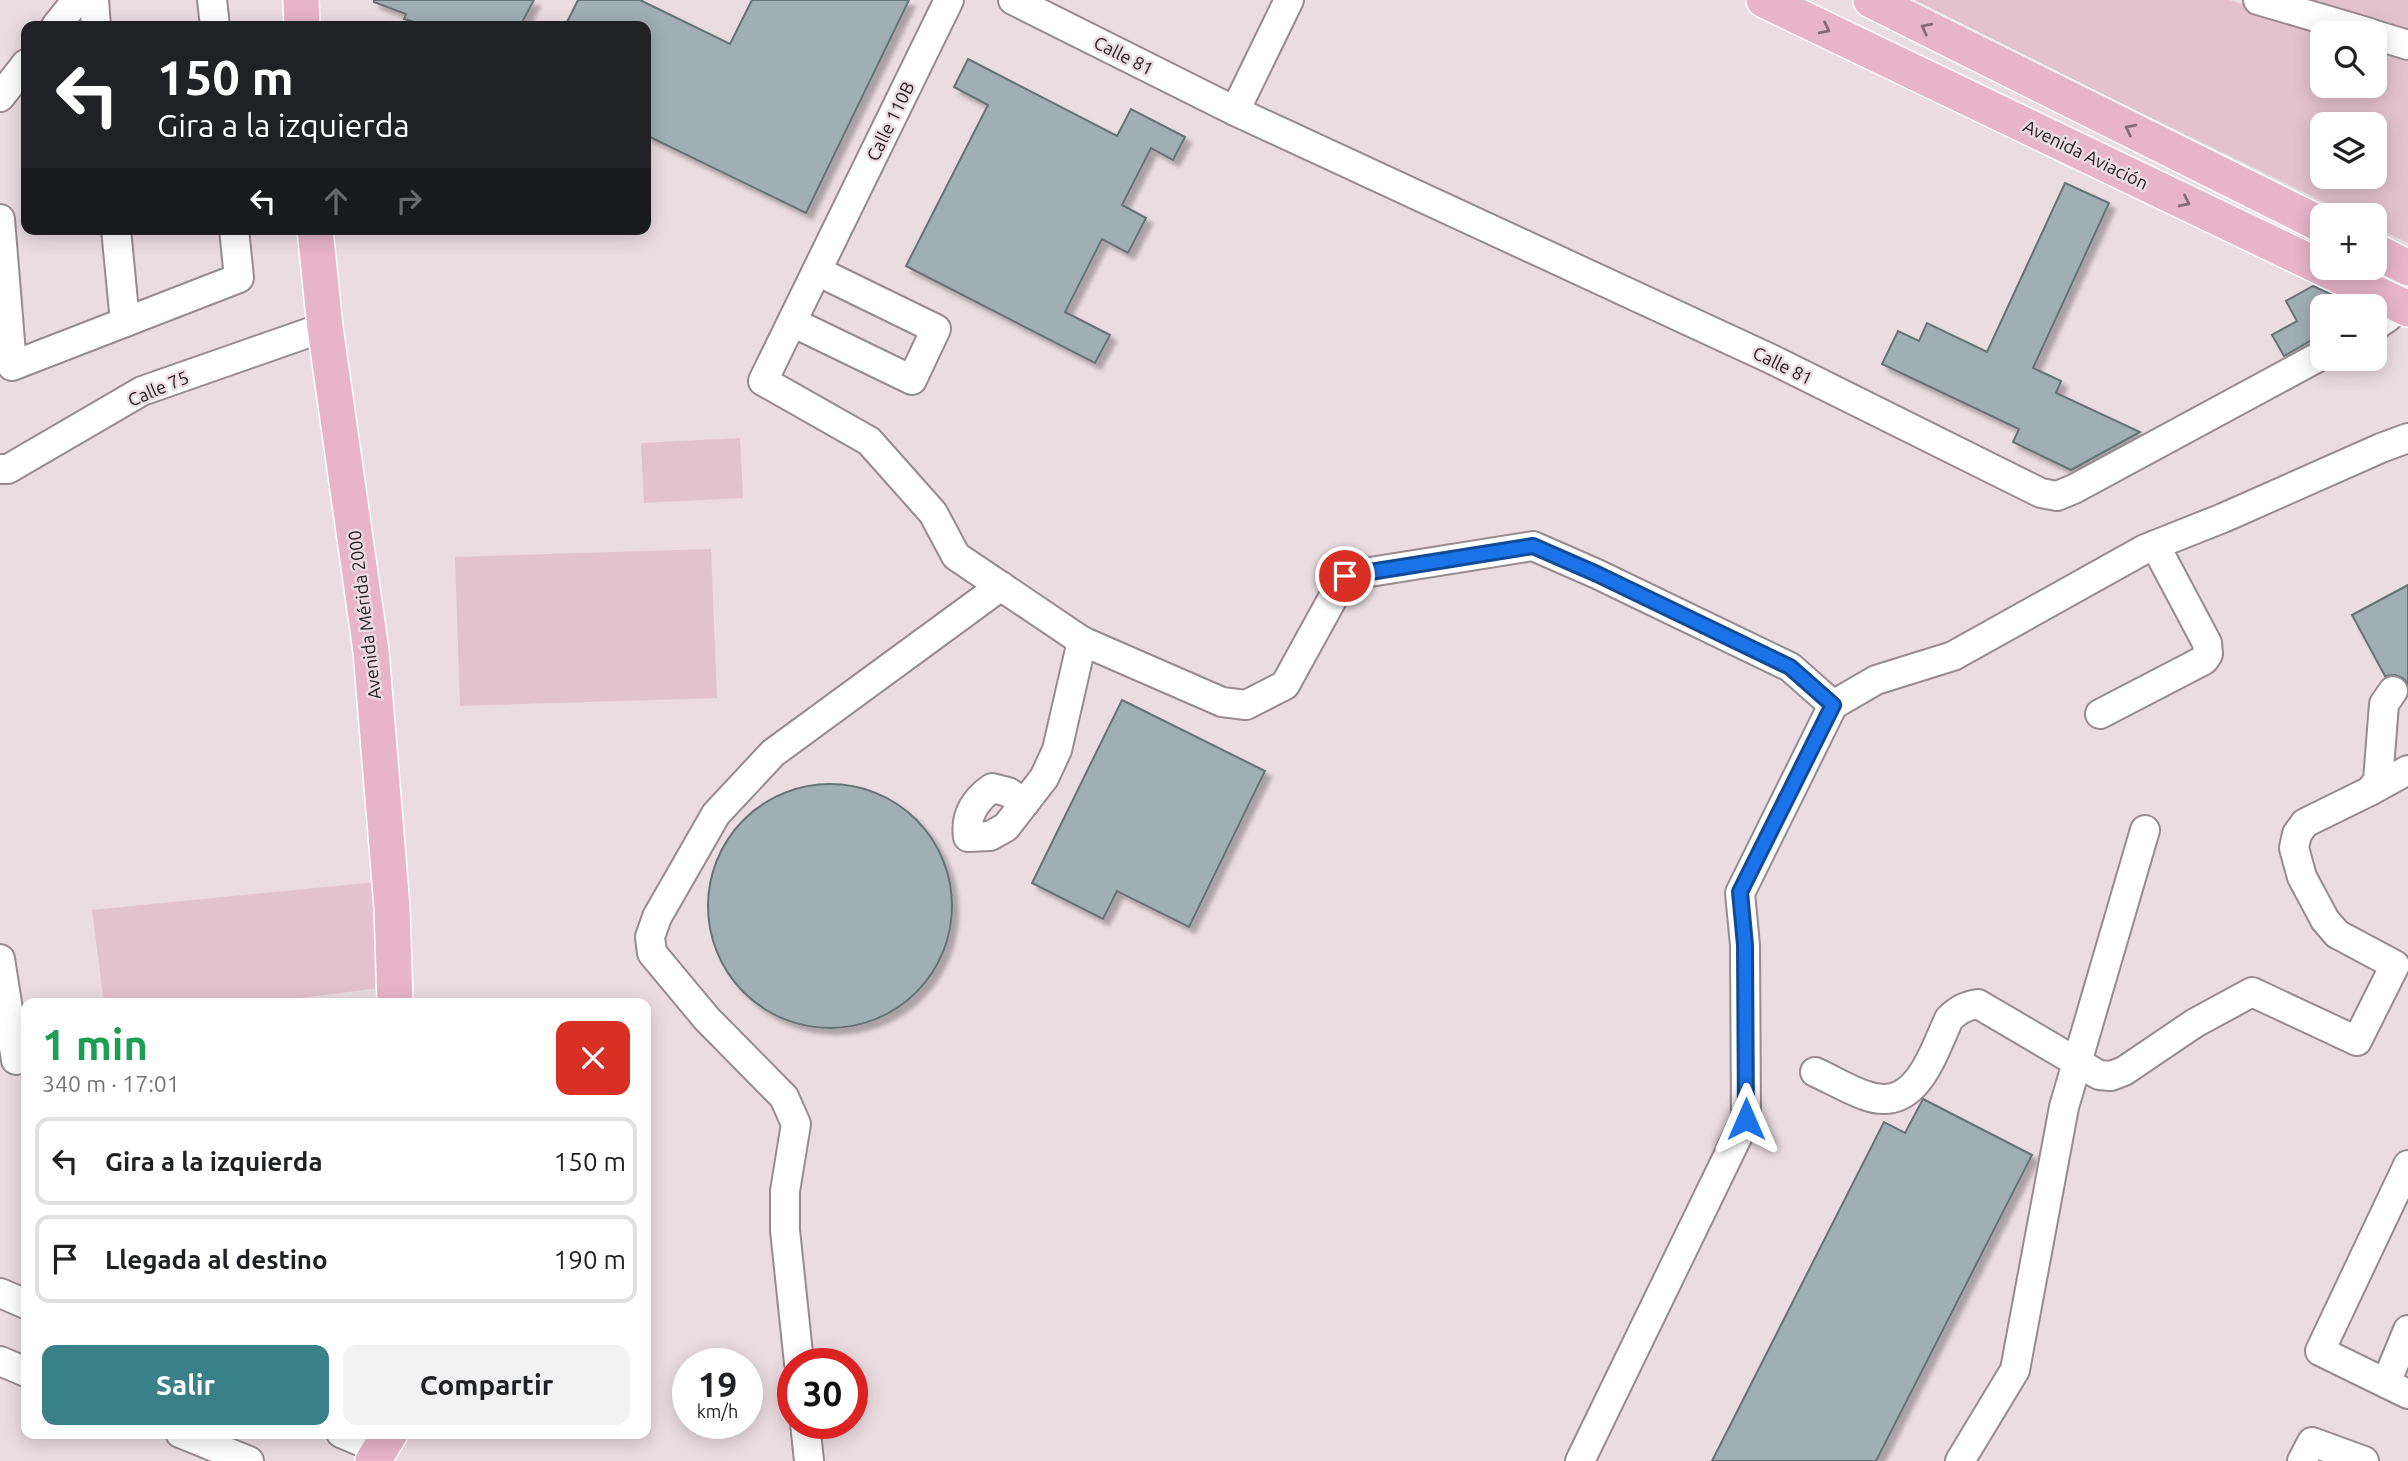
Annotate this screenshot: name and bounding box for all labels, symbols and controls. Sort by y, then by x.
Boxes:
one-way arrow [1818,21,1830,35]
map controls [2310,21,2387,371]
button: search [2310,21,2387,98]
one-way arrow [1921,22,1933,36]
street label: Calle 81 [1091,32,1157,78]
icon: left [42,49,133,140]
text: 150 m [157,49,294,104]
street label: Calle 110B [862,78,918,164]
text: Gira a la izquierda [157,107,410,143]
button: layers [2310,112,2387,189]
street label: Avenida Aviación [2020,115,2152,193]
one-way arrow [2125,124,2137,138]
icon: left [244,182,282,220]
icon: ahead [317,182,355,220]
icon: right [390,182,428,220]
one-way arrow [2178,194,2190,208]
button: + [2310,203,2387,280]
button: − [2310,294,2387,371]
street label: Calle 81 [1750,342,1816,388]
street label: Calle 75 [125,366,191,410]
street label: Avenida Mérida 2000 [344,529,384,701]
pin [1315,546,1375,606]
icon: arrive [1326,557,1364,595]
text: 1 min [42,1021,148,1068]
button: close [556,1021,630,1095]
text: 340 m · 17:01 [42,1071,180,1096]
position arrow [1709,1082,1783,1156]
icon: left [46,1142,84,1180]
text: Gira a la izquierda [105,1147,323,1176]
text: 150 m [554,1147,626,1176]
icon: arrive [46,1240,84,1278]
text: Llegada al destino [105,1245,328,1274]
text: 190 m [554,1245,626,1274]
button: Salir [42,1345,329,1425]
button: Compartir [343,1345,630,1425]
speed limit sign: 30 [777,1348,868,1439]
text: 19 [698,1364,737,1404]
text: km/h [697,1401,738,1421]

